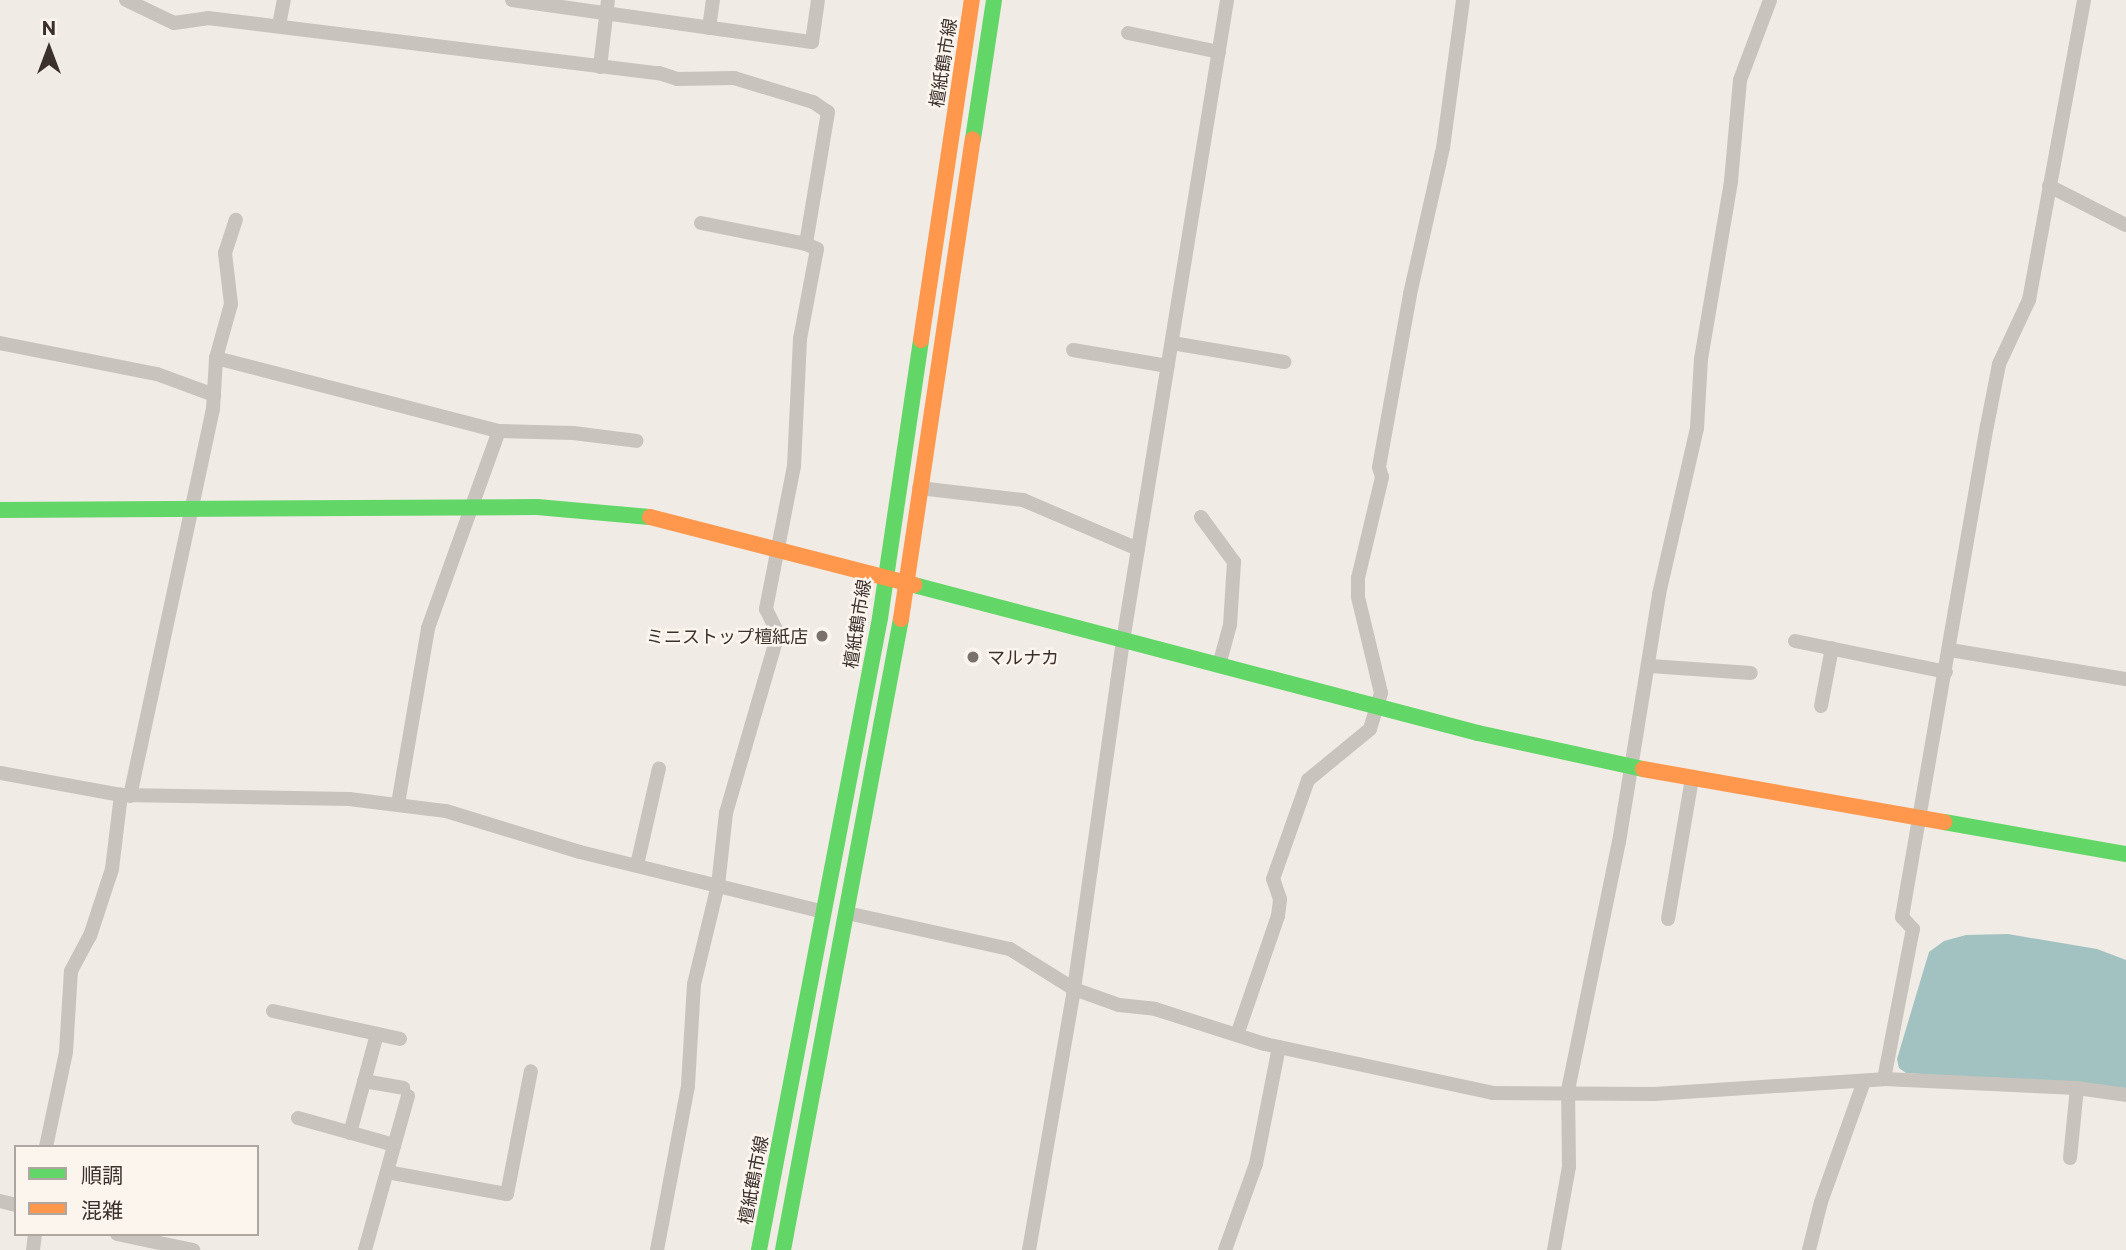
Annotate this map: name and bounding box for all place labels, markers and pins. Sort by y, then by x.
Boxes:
place label: ミニストップ檀紙店 [646,625,808,647]
marker: ミニストップ檀紙店 [814,628,830,644]
place label: マルナカ [987,646,1059,668]
marker: マルナカ [965,649,981,665]

